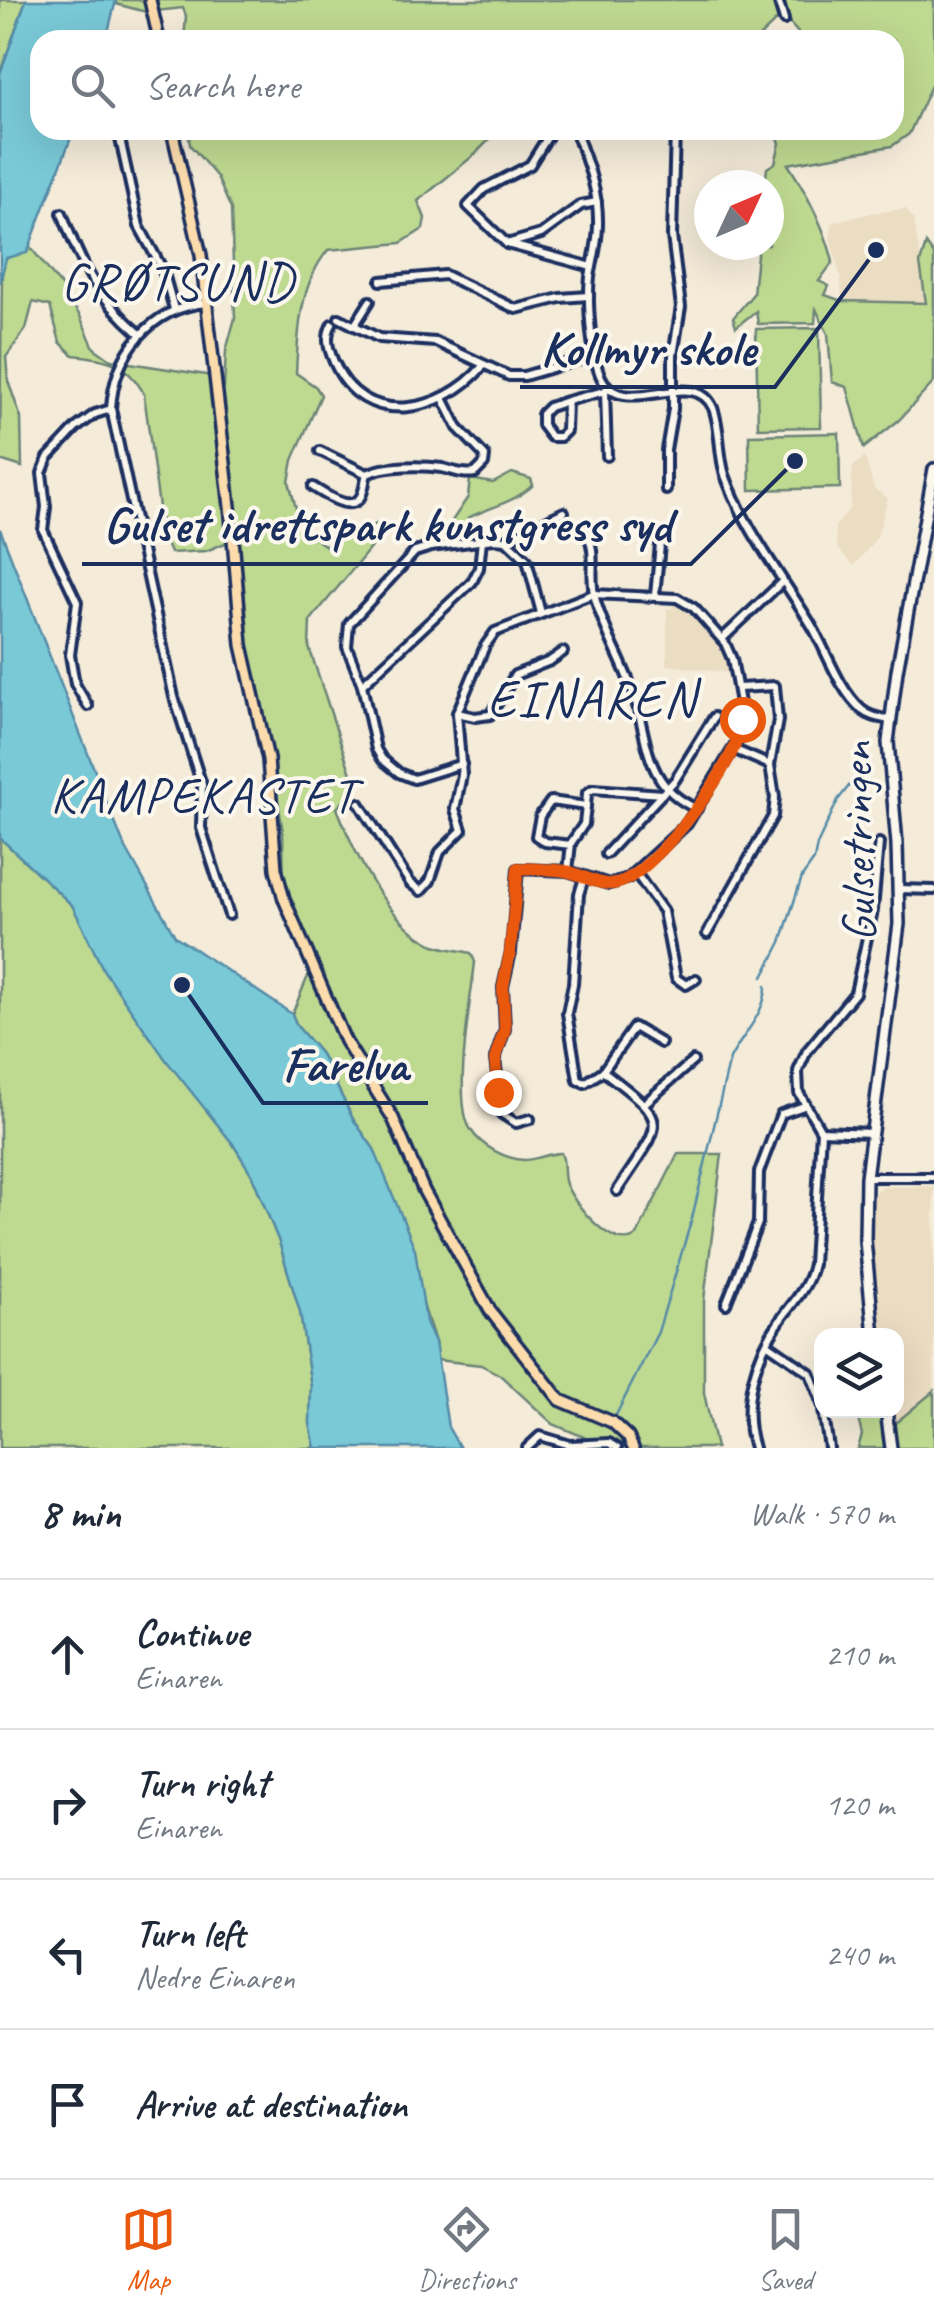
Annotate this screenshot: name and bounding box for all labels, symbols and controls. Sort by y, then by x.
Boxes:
search box [30,30,904,140]
icon: search [65,58,120,113]
text: Search here [145,62,300,109]
north arrow [694,170,784,260]
district label: GRØTSUND [61,249,297,315]
callout: Kollmyr skole [520,307,775,387]
text: Kollmyr skole [541,317,759,380]
callout: Gulset idrettspark kunstgress syd [82,484,691,564]
text: Gulset idrettspark kunstgress syd [103,493,679,556]
district label: EINAREN [487,666,702,732]
route start [720,697,766,743]
street label: Gulsetringen [825,740,889,942]
district label: KAMPEKASTET [51,764,365,827]
callout: Farelva [263,1023,428,1103]
text: Farelva [282,1033,412,1096]
route end [476,1070,522,1116]
map controls [814,1328,904,1418]
button: layers [814,1328,904,1418]
text: 8 min [40,1487,120,1540]
text: Walk · 570 m [750,1493,894,1534]
text: Continue [135,1610,249,1657]
icon: ahead [40,1627,95,1682]
text: 210 m [825,1634,894,1675]
text: Einaren [135,1657,221,1698]
text: Turn right [135,1760,269,1807]
icon: right [40,1777,95,1832]
text: 120 m [825,1784,894,1825]
text: Einaren [135,1807,221,1848]
text: Turn left [135,1910,245,1957]
icon: left [40,1927,95,1982]
text: 240 m [825,1934,894,1975]
text: Nedre Einaren [135,1957,295,1998]
icon: arrive [40,2077,95,2132]
text: Arrive at destination [135,2081,407,2128]
tab: Map [121,2202,176,2297]
tab: Directions [418,2202,516,2297]
tab: Saved [758,2202,813,2297]

